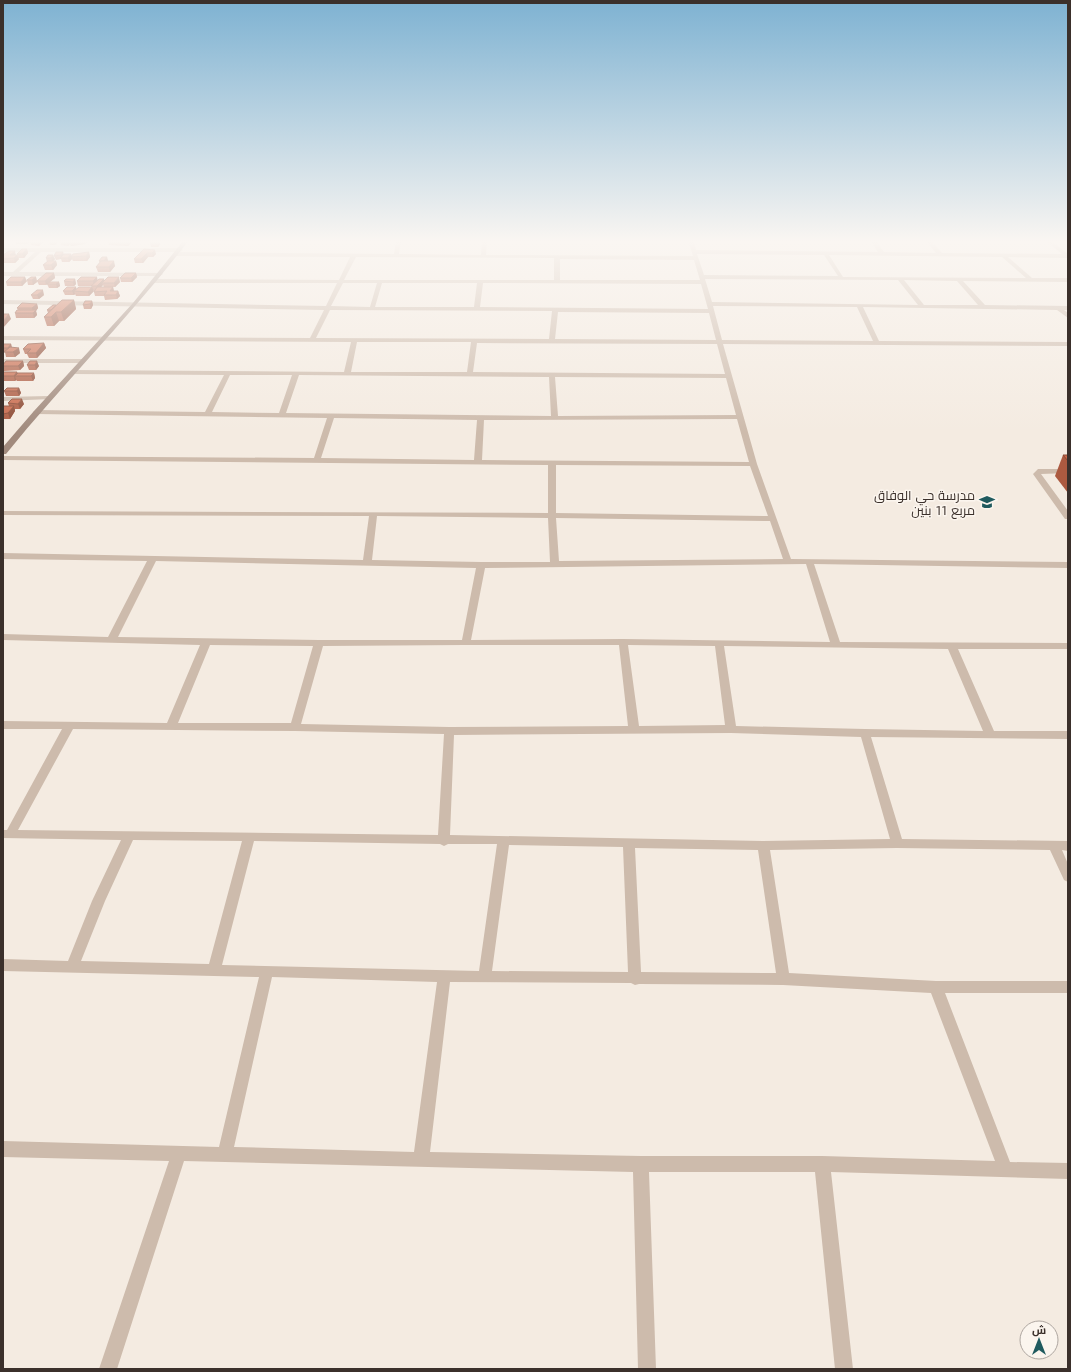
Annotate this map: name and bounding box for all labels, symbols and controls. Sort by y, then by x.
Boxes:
place label: مدرسة حي الوفاق مربع 11 بنين [874,486,975,520]
school or university icon: مدرسة حي الوفاق مربع 11 بنين [978,493,996,511]
north arrow [1019,1320,1059,1360]
text: ش [1032,1322,1046,1338]

